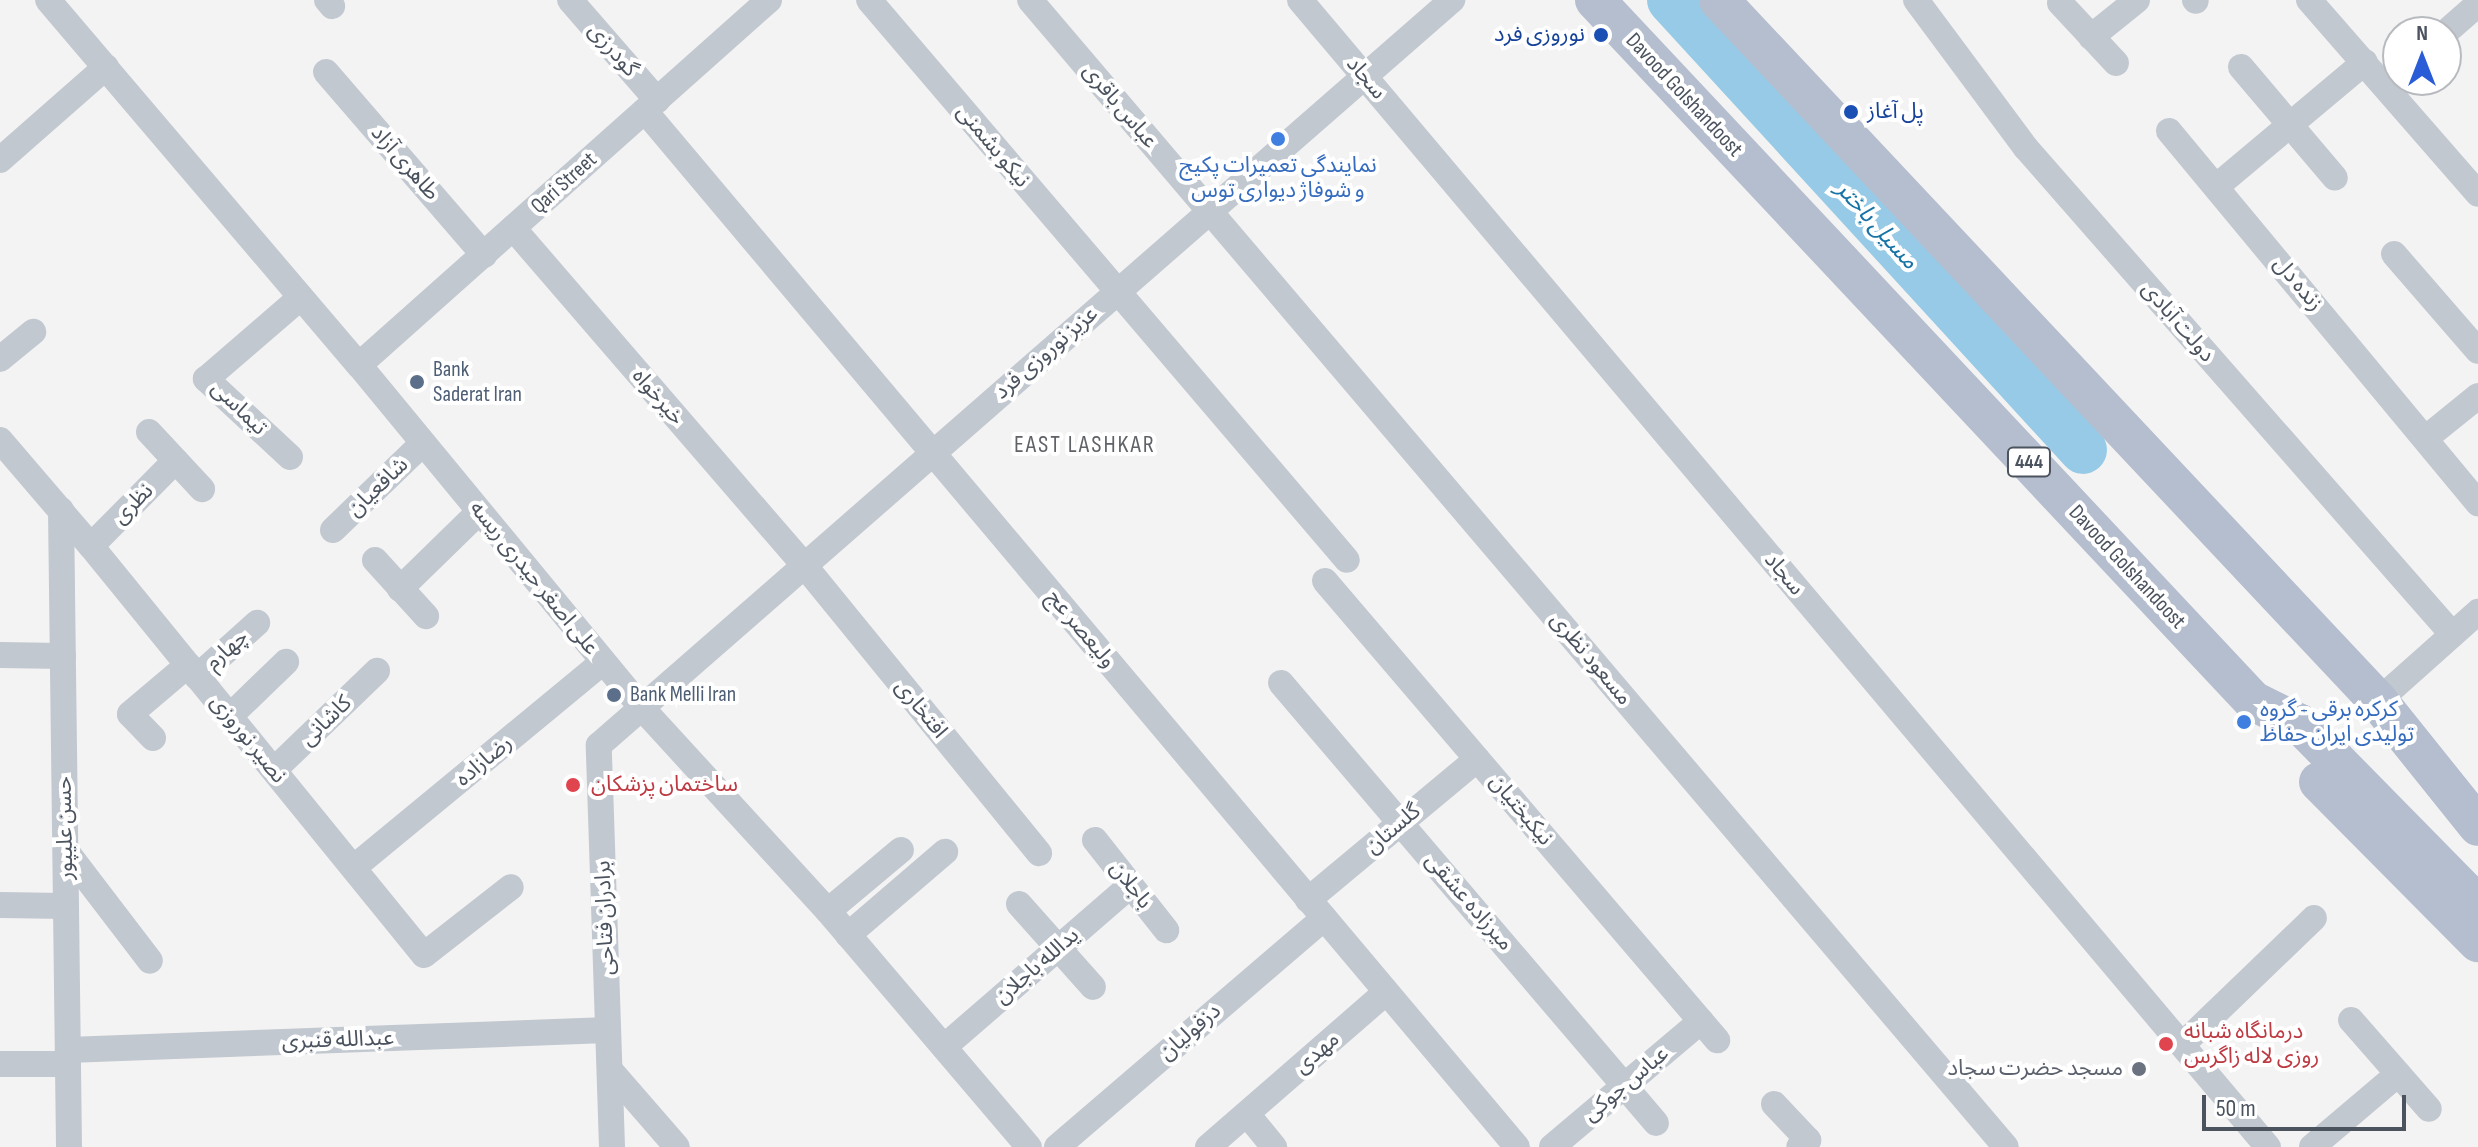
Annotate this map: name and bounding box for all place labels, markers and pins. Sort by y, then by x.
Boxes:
place label: نوروزی فرد [1494,22,1585,48]
marker: نوروزی فرد [1592,26,1610,44]
place label: پل آغاز [1867,99,1924,125]
marker: پل آغاز [1842,103,1860,121]
marker: نمایندگی تعمیرات پکیج و شوفاژ دیواری توس [1269,130,1287,148]
place label: نمایندگی تعمیرات پکیج و شوفاژ دیواری توس [1179,152,1377,204]
place label: Bank Saderat Iran [433,356,522,408]
marker: Bank Saderat Iran [408,373,426,391]
place label: Bank Melli Iran [630,682,736,708]
marker: Bank Melli Iran [605,686,623,704]
place label: کرکره برقی - گروه تولیدی ایران حفاظ [2260,696,2414,748]
marker: کرکره برقی - گروه تولیدی ایران حفاظ [2235,713,2253,731]
place label: ساختمان پزشکان [591,772,738,798]
marker: ساختمان پزشکان [562,774,584,796]
place label: درمانگاه شبانه روزی لاله زاگرس [2184,1018,2319,1070]
marker: درمانگاه شبانه روزی لاله زاگرس [2155,1033,2177,1055]
place label: مسجد حضرت سجاد [1947,1056,2123,1082]
marker: مسجد حضرت سجاد [2130,1060,2148,1078]

